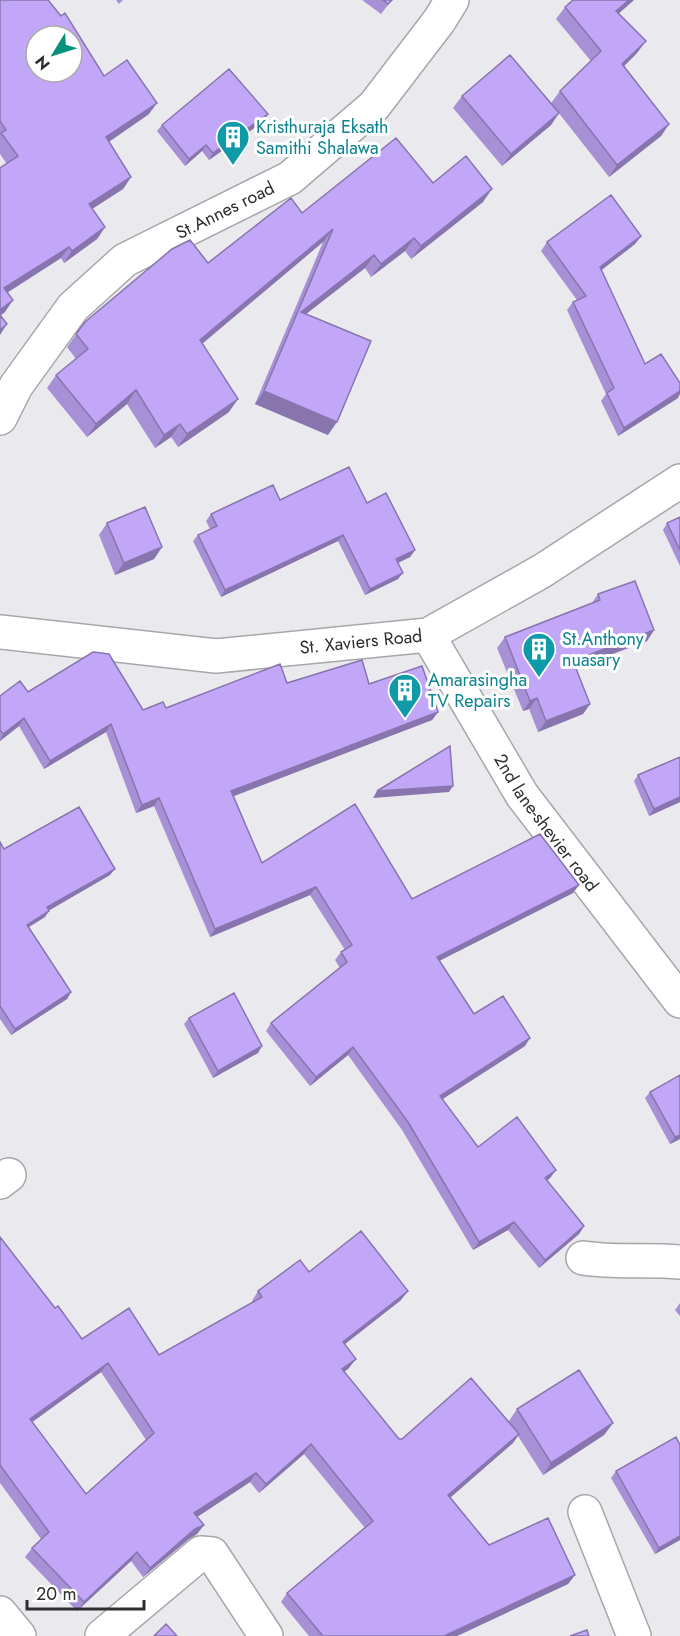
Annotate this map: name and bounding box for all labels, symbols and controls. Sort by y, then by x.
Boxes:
north arrow [24,24,84,84]
text: N [30,51,56,75]
place label: Kristhuraja Eksath Samithi Shalawa [256,114,388,161]
building icon: Kristhuraja Eksath Samithi Shalawa [215,119,251,166]
street label: St.Annes road [171,175,279,246]
street label: St. Xaviers Road [298,623,424,661]
place label: St.Anthony nuasary [562,626,644,673]
building icon: St.Anthony nuasary [521,631,557,678]
place label: Amarasingha TV Repairs [428,667,527,714]
building icon: Amarasingha TV Repairs [387,672,423,719]
street label: 2nd lane-shevier road [488,749,605,897]
scale bar [27,1573,144,1611]
text: 20 m [36,1581,76,1607]

